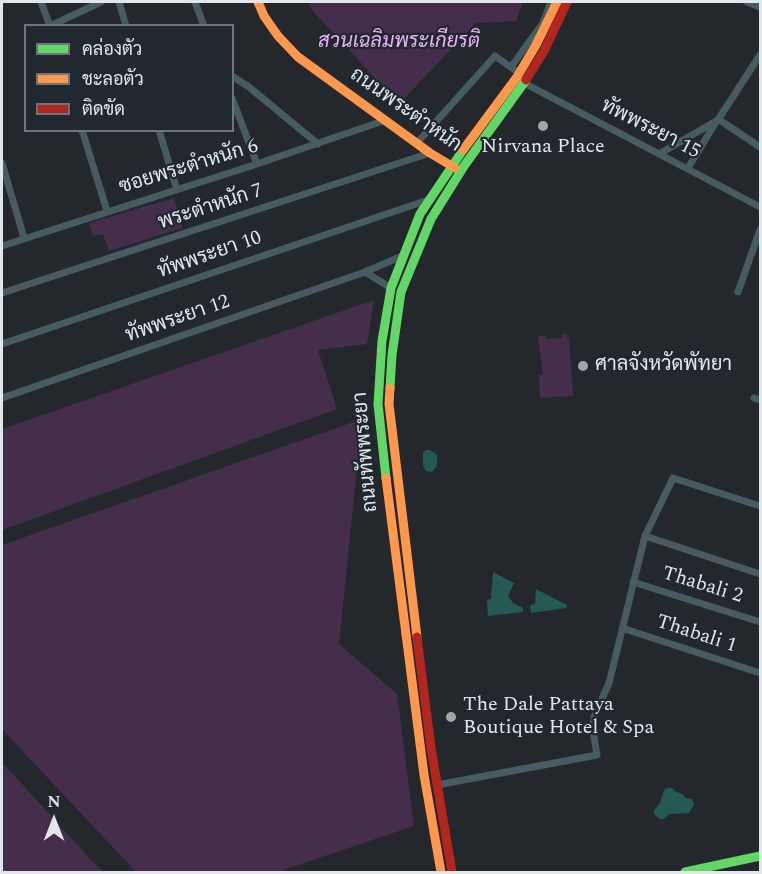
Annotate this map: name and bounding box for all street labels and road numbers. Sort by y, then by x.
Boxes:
street label: ถนนพระตำหนัก [345,64,465,158]
street label: ทัพพระยา 15 [596,95,704,165]
street label: ซอยพระตำหนัก 6 [117,135,261,201]
street label: พระตำหนัก 7 [156,180,266,236]
street label: ทัพพระยา 10 [155,227,265,285]
street label: ทัพพระยา 12 [123,291,233,349]
street label: ถนนทัพพระยา [350,391,384,513]
street label: Thabali 2 [659,562,745,610]
street label: Thabali 1 [653,611,739,659]

